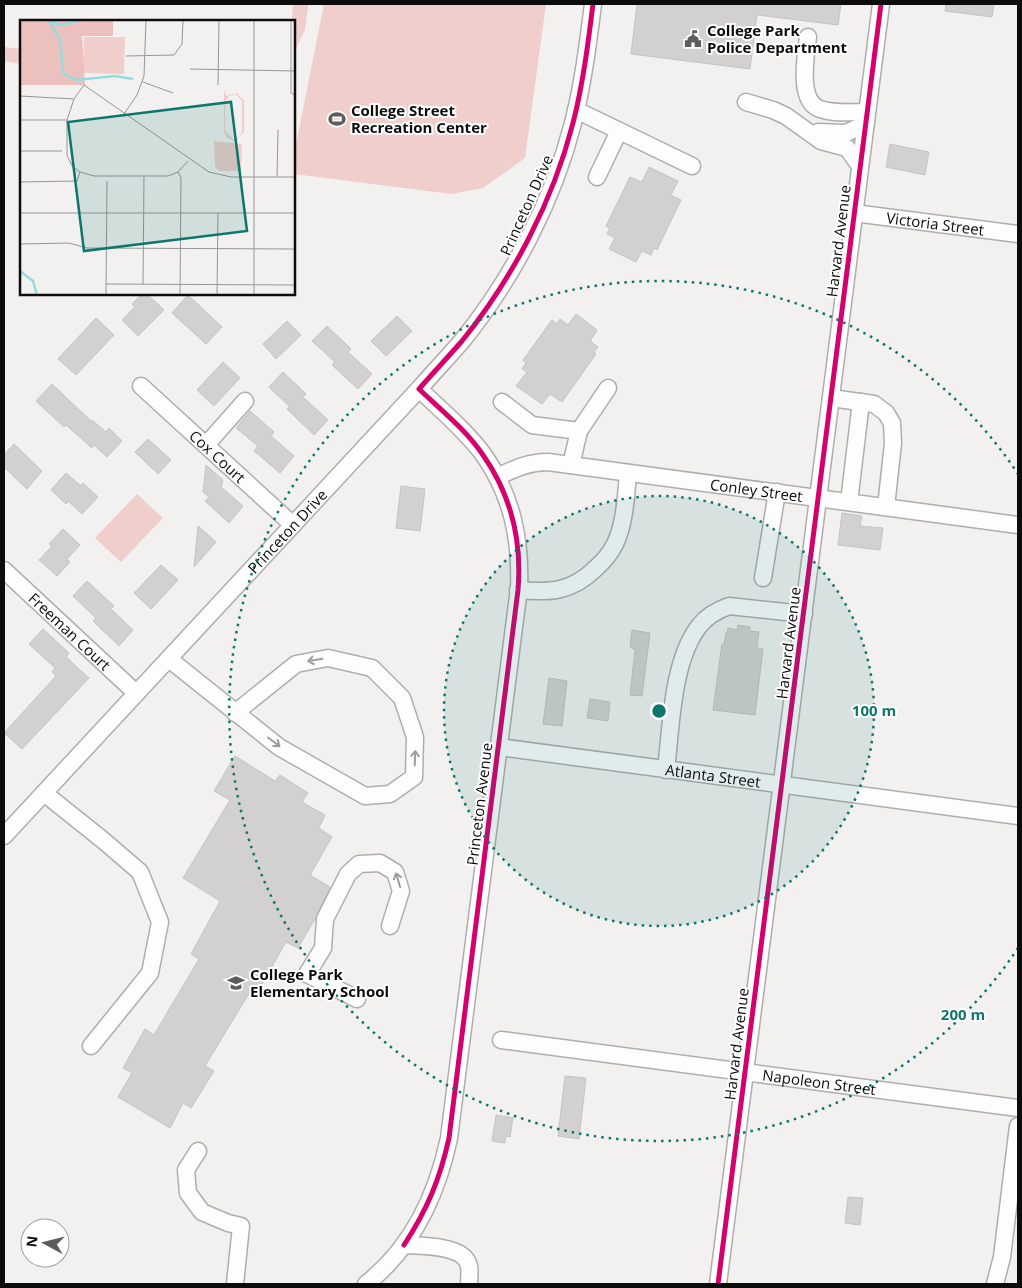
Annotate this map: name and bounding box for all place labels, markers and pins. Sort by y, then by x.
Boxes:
place label: College Park Police Department [707,20,848,57]
public building icon: College Park Police Department [683,29,703,49]
place label: College Street Recreation Center [351,100,487,137]
sports icon: College Street Recreation Center [327,109,347,129]
centre of rings [650,702,668,720]
place label: College Park Elementary School [250,964,389,1001]
school or university icon: College Park Elementary School [226,973,246,993]

